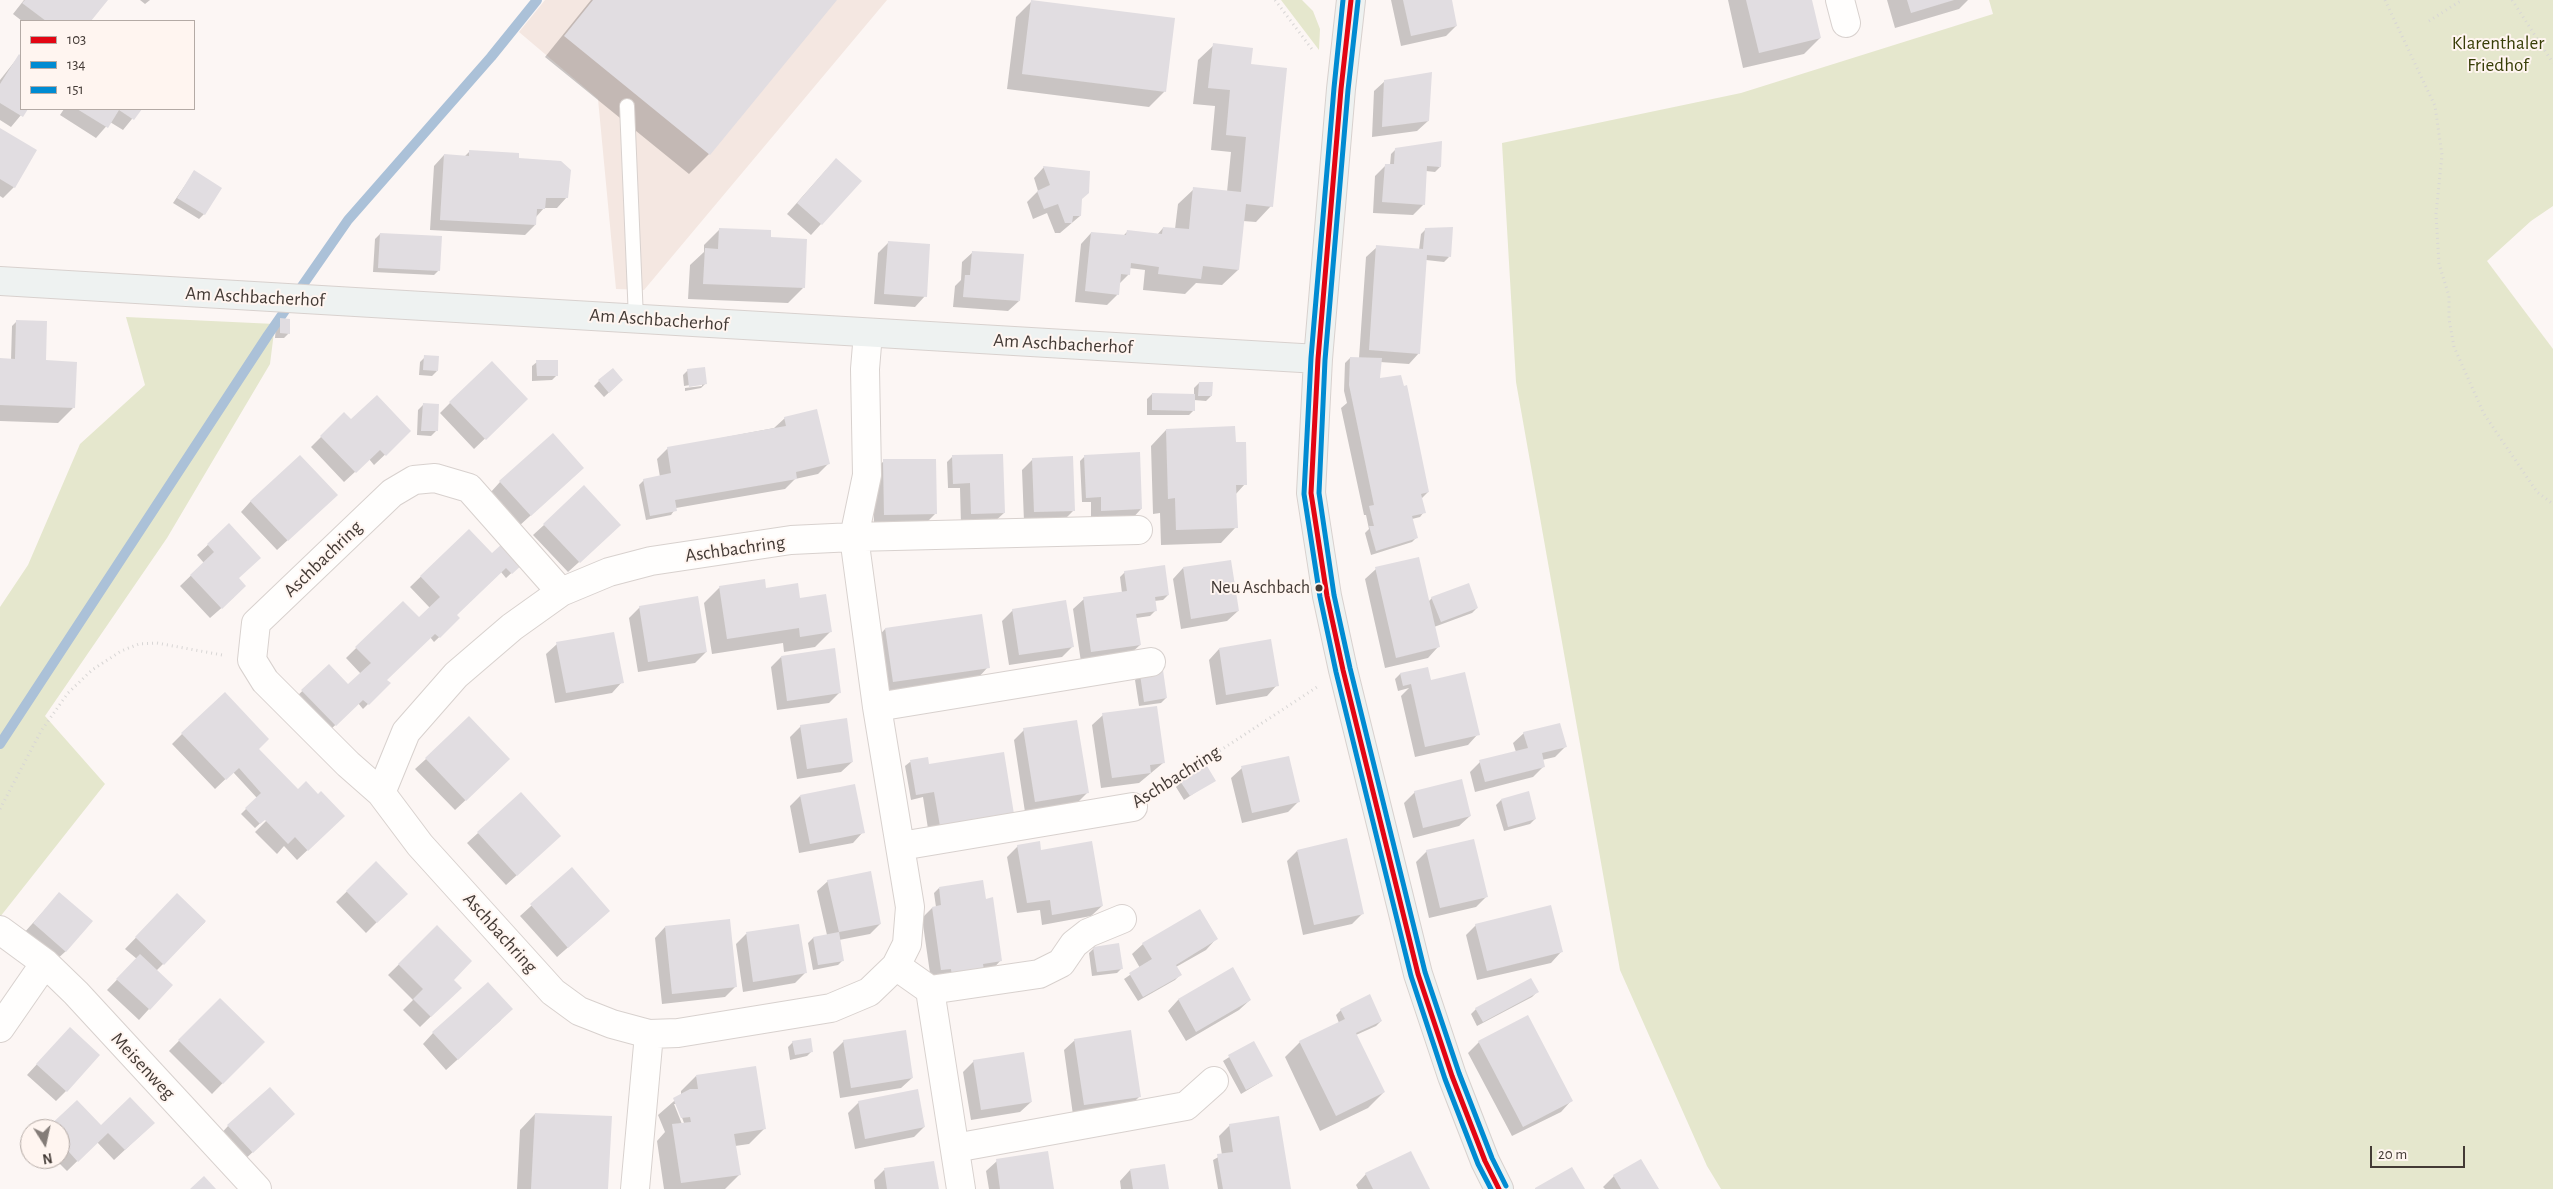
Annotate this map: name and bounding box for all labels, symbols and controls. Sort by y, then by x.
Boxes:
legend [20,20,195,110]
text: 103 [67,32,86,47]
park label: Klarenthaler Friedhof [2452,32,2544,76]
text: 134 [67,57,86,72]
text: 151 [67,82,84,97]
street label: Am Aschbacherhof [185,282,325,312]
street label: Am Aschbacherhof [589,304,729,336]
street label: Am Aschbacherhof [993,329,1133,359]
street label: Aschbachring [279,516,367,602]
street label: Aschbachring [684,531,786,567]
place label: Neu Aschbach [1210,577,1310,599]
marker: Neu Aschbach [1314,583,1324,593]
street label: Aschbachring [1127,741,1225,813]
street label: Aschbachring [458,888,542,978]
street label: Meisenweg [106,1028,180,1104]
north arrow [20,1119,70,1169]
scale bar [2373,1136,2468,1168]
text: 20 m [2378,1147,2407,1162]
text: N [41,1150,53,1166]

